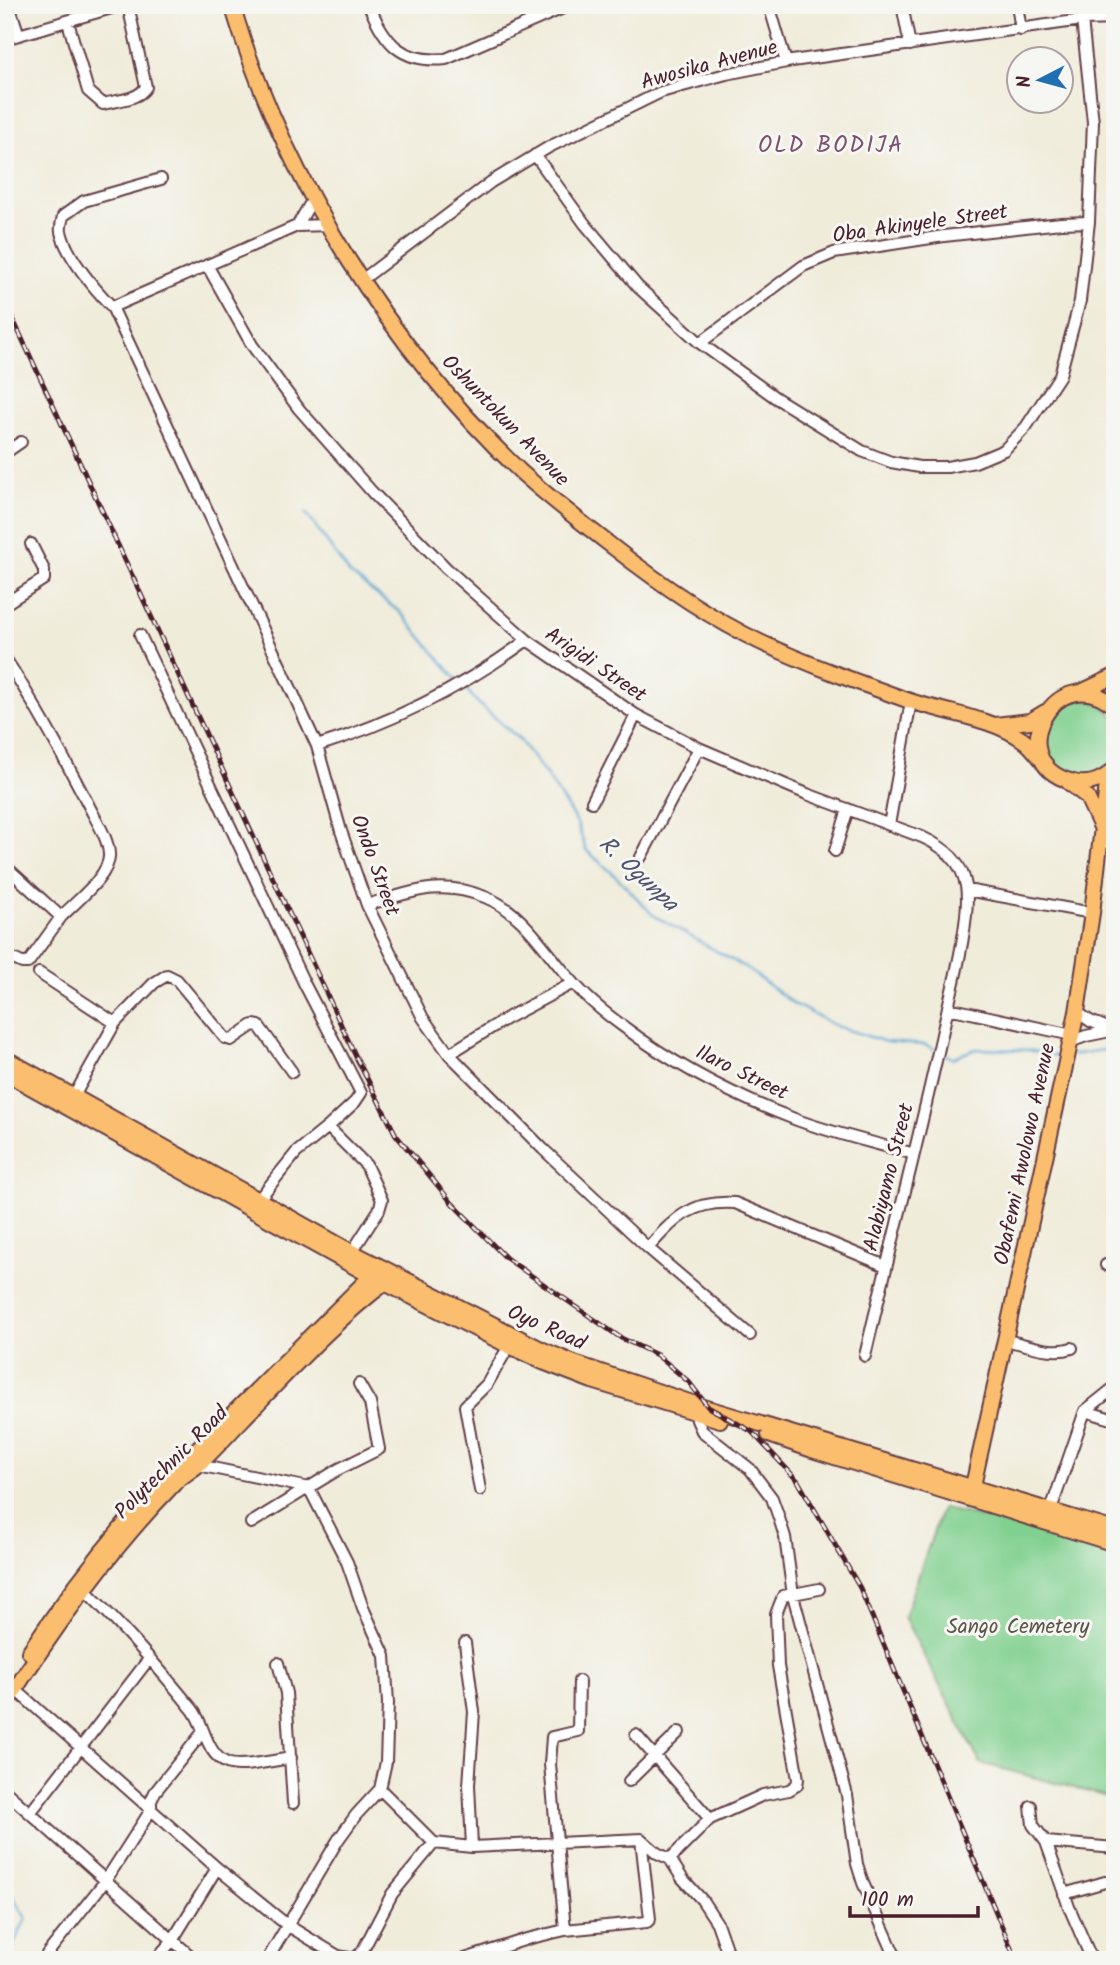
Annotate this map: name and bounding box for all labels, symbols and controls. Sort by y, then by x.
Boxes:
street label: Awosika Avenue [637,31,782,100]
north arrow [1004,46,1074,116]
text: N [1010,74,1041,89]
district label: OLD BODIJA [758,128,904,164]
street label: Oba Akinyele Street [830,196,1011,253]
street label: Oshuntokun Avenue [433,347,577,495]
street label: Arigidi Street [538,619,654,712]
street label: Ondo Street [341,810,408,922]
water label: R. Ogunpa [589,828,687,923]
street label: Ilaro Street [689,1037,794,1110]
street label: Obafemi Awolowo Avenue [986,1040,1065,1268]
street label: Alabiyamo Street [855,1099,924,1255]
street label: Oyo Road [502,1296,591,1360]
street label: Polytechnic Road [107,1398,237,1528]
park label: Sango Cemetery [947,1611,1089,1644]
scale bar [850,1874,978,1918]
text: 100 m [861,1884,914,1917]

